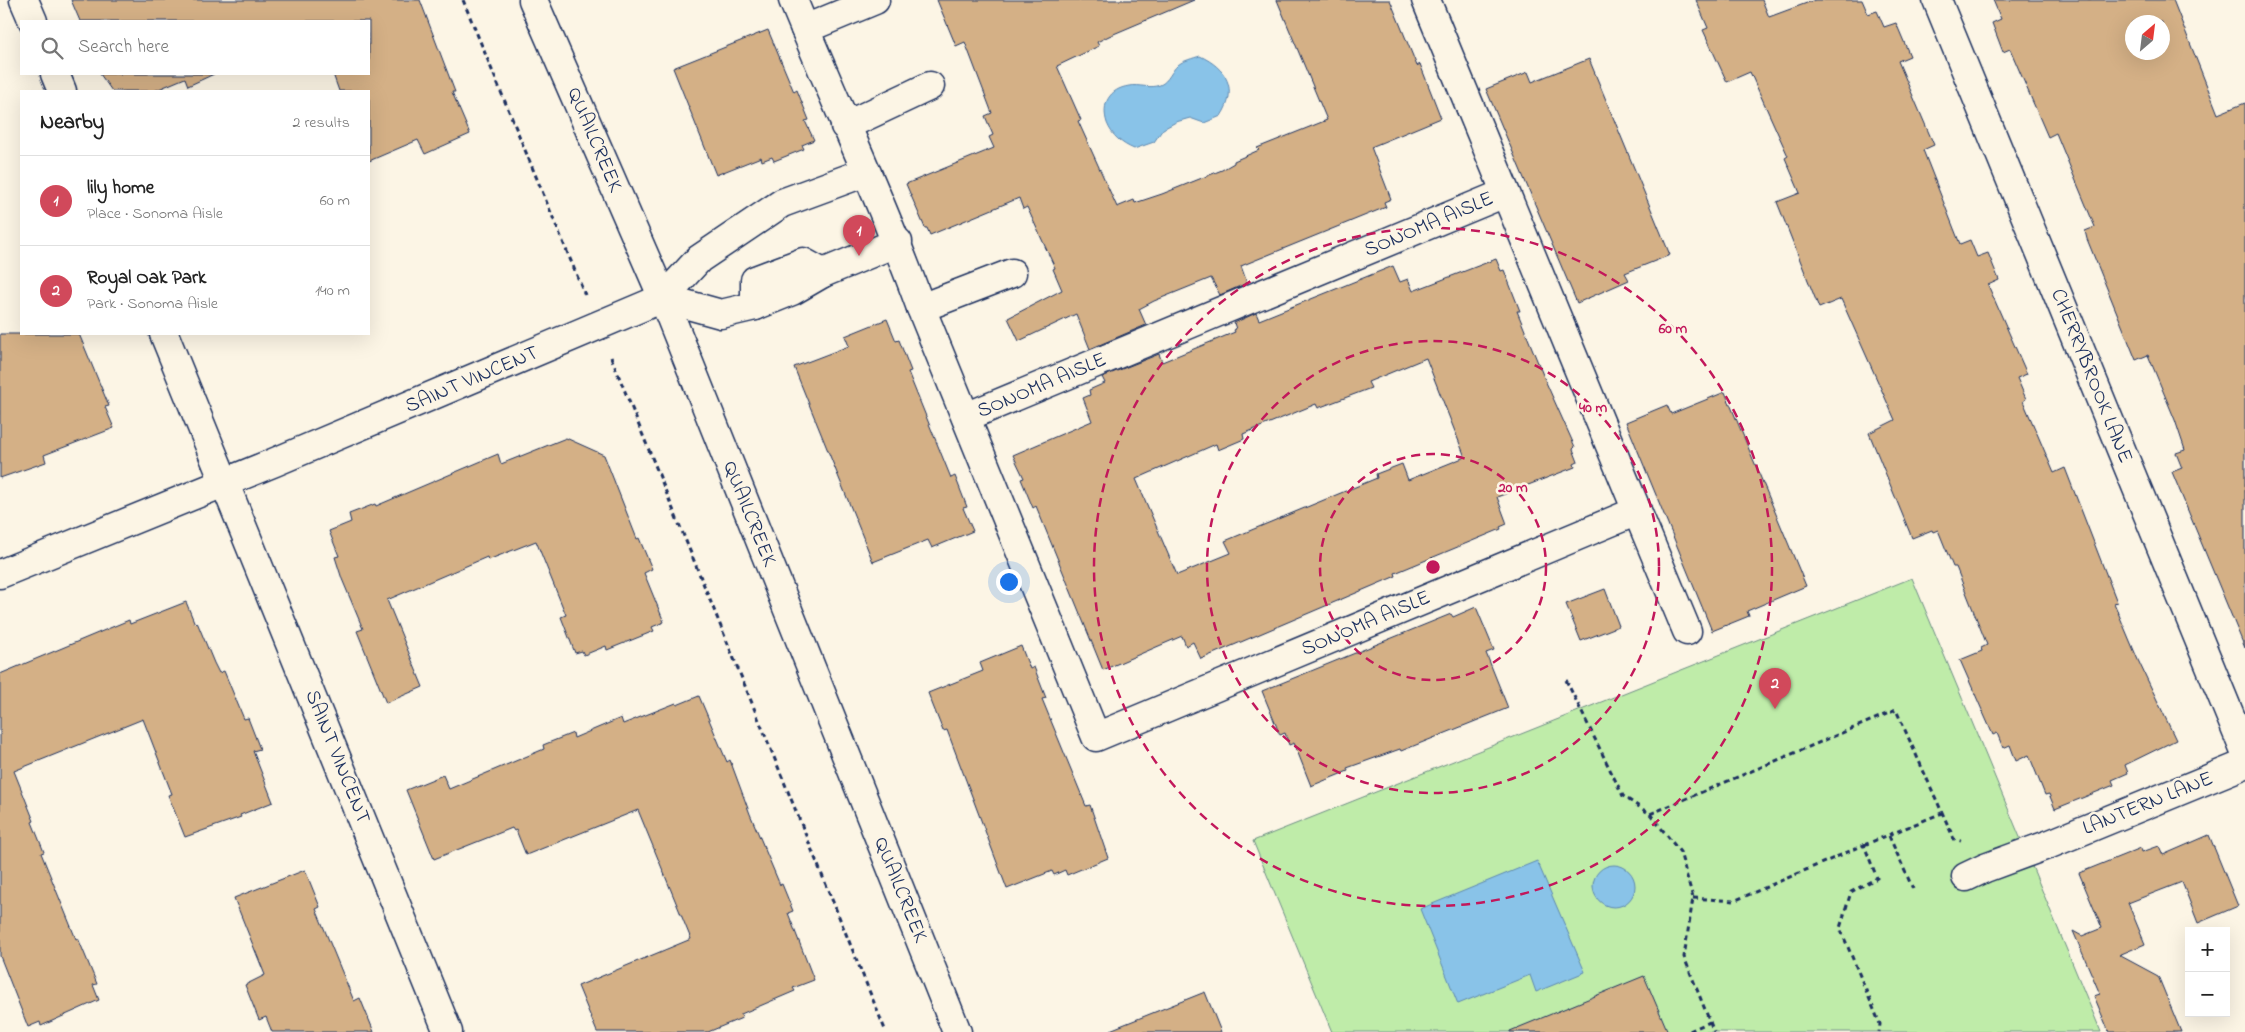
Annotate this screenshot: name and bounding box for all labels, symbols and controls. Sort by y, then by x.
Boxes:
north arrow [2125,15,2170,60]
search box [20,20,370,75]
icon: search [38,34,66,62]
text: Search here [78,34,169,61]
street label: QUAILCREEK [558,83,630,198]
text: Nearby [40,108,104,138]
text: 2 results [292,111,350,135]
text: lily home [87,175,154,202]
street label: SONOMA AISLE [1360,184,1498,266]
text: 1 [53,189,59,213]
text: 60 m [320,189,350,213]
text: Place · Sonoma Aisle [87,202,223,226]
pin: 1 [843,215,875,256]
text: Royal Oak Park [87,265,206,292]
text: 2 [52,279,60,303]
text: 140 m [315,279,350,303]
street label: CHERRYBROOK LANE [2042,284,2140,468]
text: Park · Sonoma Aisle [87,292,218,316]
text: 60 m [1658,318,1688,340]
street label: SAINT VINCENT [401,338,543,422]
street label: SONOMA AISLE [973,345,1111,427]
text: 40 m [1578,397,1607,419]
street label: QUAILCREEK [714,457,784,572]
text: 20 m [1497,477,1528,499]
centre of rings [1424,558,1442,576]
your location [996,569,1022,595]
street label: SONOMA AISLE [1297,583,1435,665]
pin: 2 [1759,668,1791,709]
street label: SAINT VINCENT [296,685,378,829]
street label: LANTERN LANE [2078,764,2218,844]
street label: QUAILCREEK [865,833,935,948]
map controls [2185,927,2230,1017]
button: + [2185,927,2230,972]
button: − [2185,972,2230,1017]

